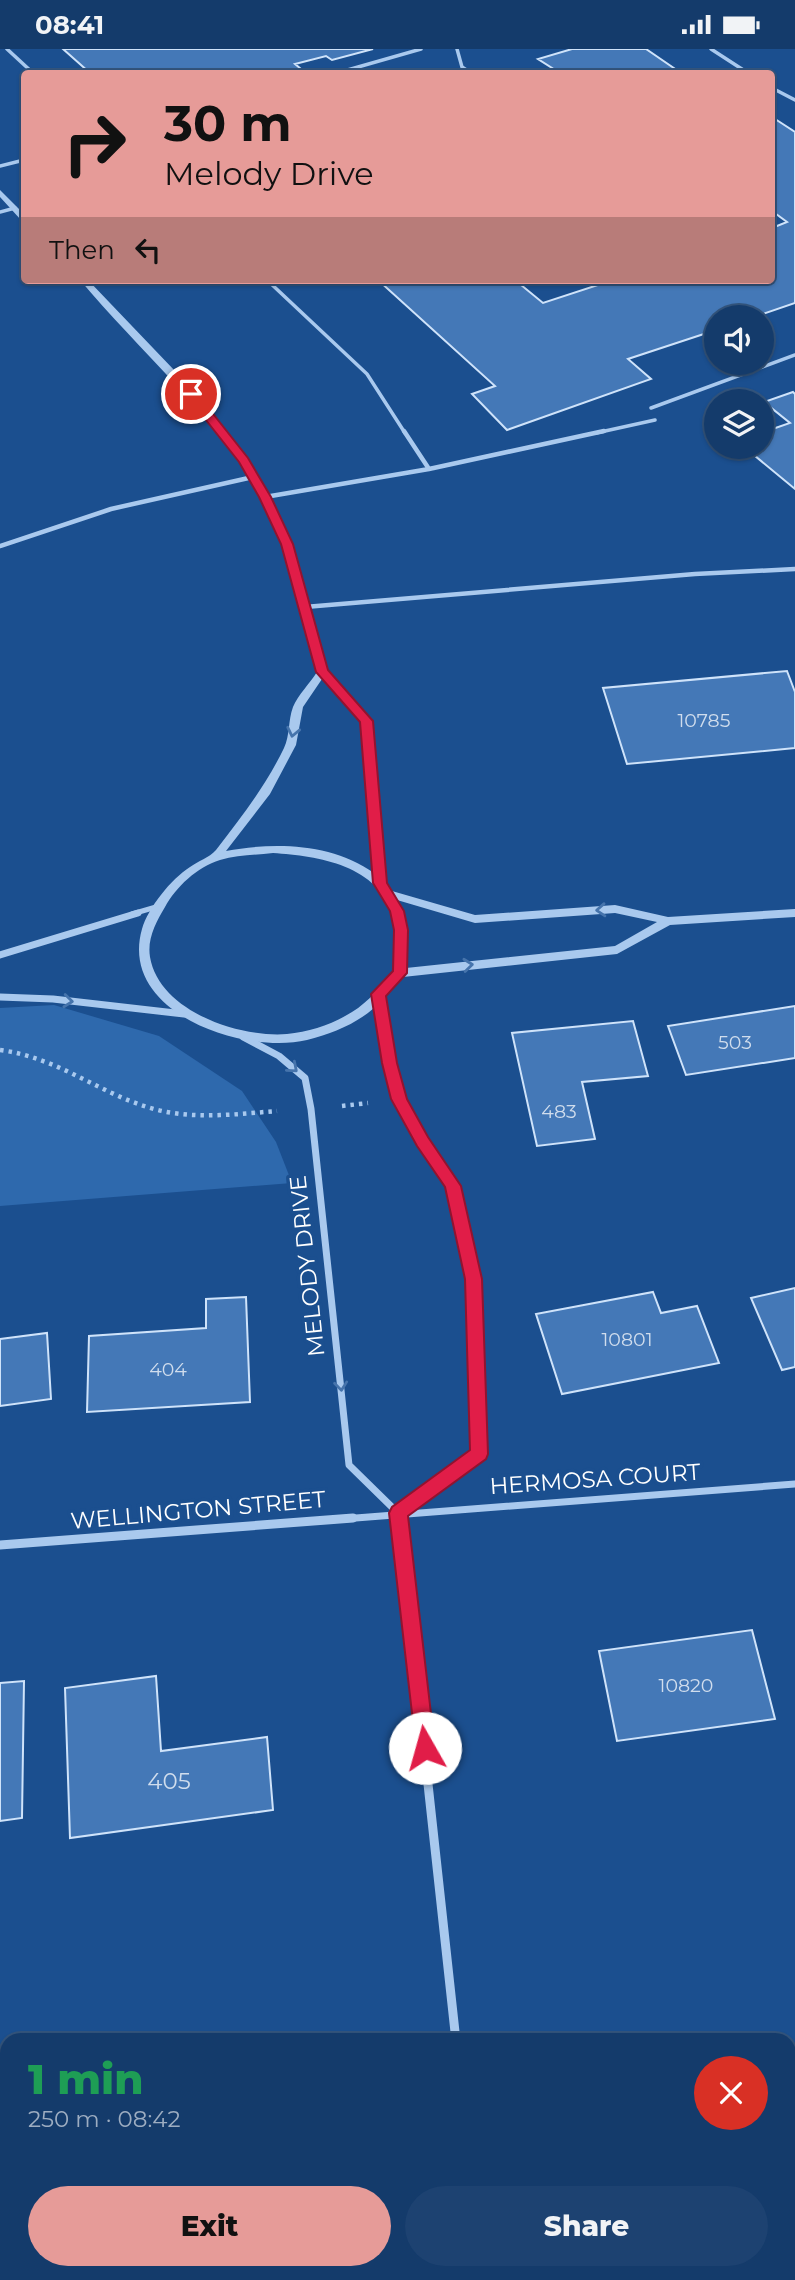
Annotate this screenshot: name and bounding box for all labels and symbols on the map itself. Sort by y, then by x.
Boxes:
pin [161,364,221,424]
house number: 10785 [678,709,731,732]
one-way arrow [287,726,302,738]
one-way arrow [596,902,607,917]
one-way arrow [463,958,474,973]
one-way arrow [63,993,74,1008]
house number: 503 [718,1031,752,1054]
one-way arrow [285,1060,298,1072]
house number: 483 [541,1100,577,1123]
street label: MELODY DRIVE [284,1174,330,1358]
house number: 10801 [602,1328,653,1351]
house number: 404 [149,1358,187,1381]
one-way arrow [333,1381,348,1392]
street label: HERMOSA COURT [489,1458,702,1500]
street label: WELLINGTON STREET [69,1485,327,1535]
house number: 10820 [659,1674,713,1697]
position arrow [388,1711,462,1785]
house number: 405 [147,1767,191,1795]

